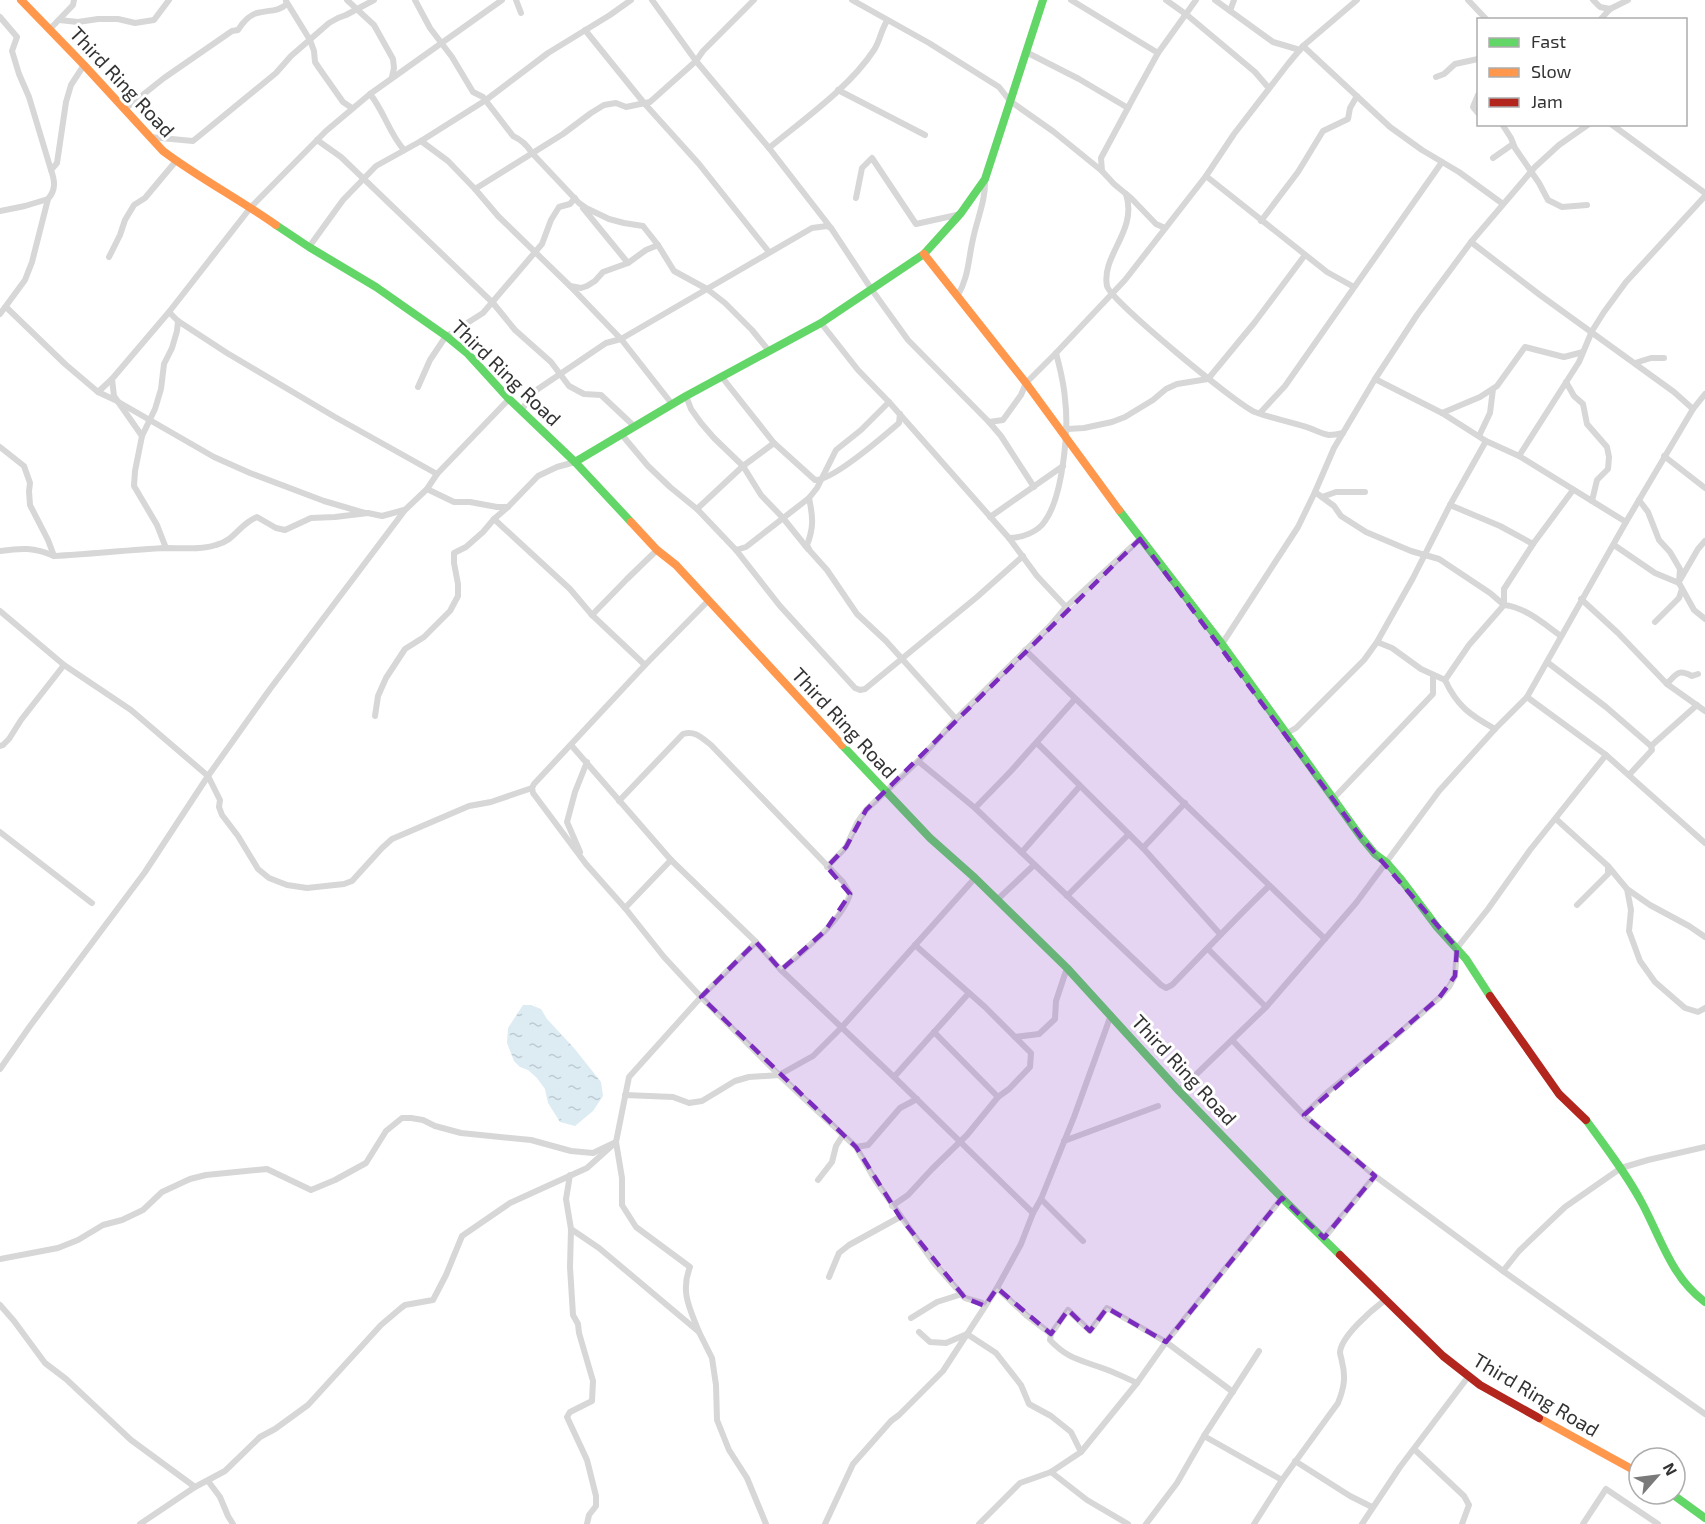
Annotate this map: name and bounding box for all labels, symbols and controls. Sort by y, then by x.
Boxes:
legend [1477,18,1687,126]
street label: Third Ring Road [65,21,180,142]
text: Fast [1531,30,1566,52]
text: Slow [1531,60,1572,82]
text: Jam [1531,90,1563,112]
street label: Third Ring Road [447,314,566,430]
street label: Third Ring Road [787,662,902,783]
street label: Third Ring Road [1127,1009,1242,1130]
street label: Third Ring Road [1469,1347,1604,1441]
north arrow [1627,1446,1687,1506]
text: N [1660,1459,1682,1478]

